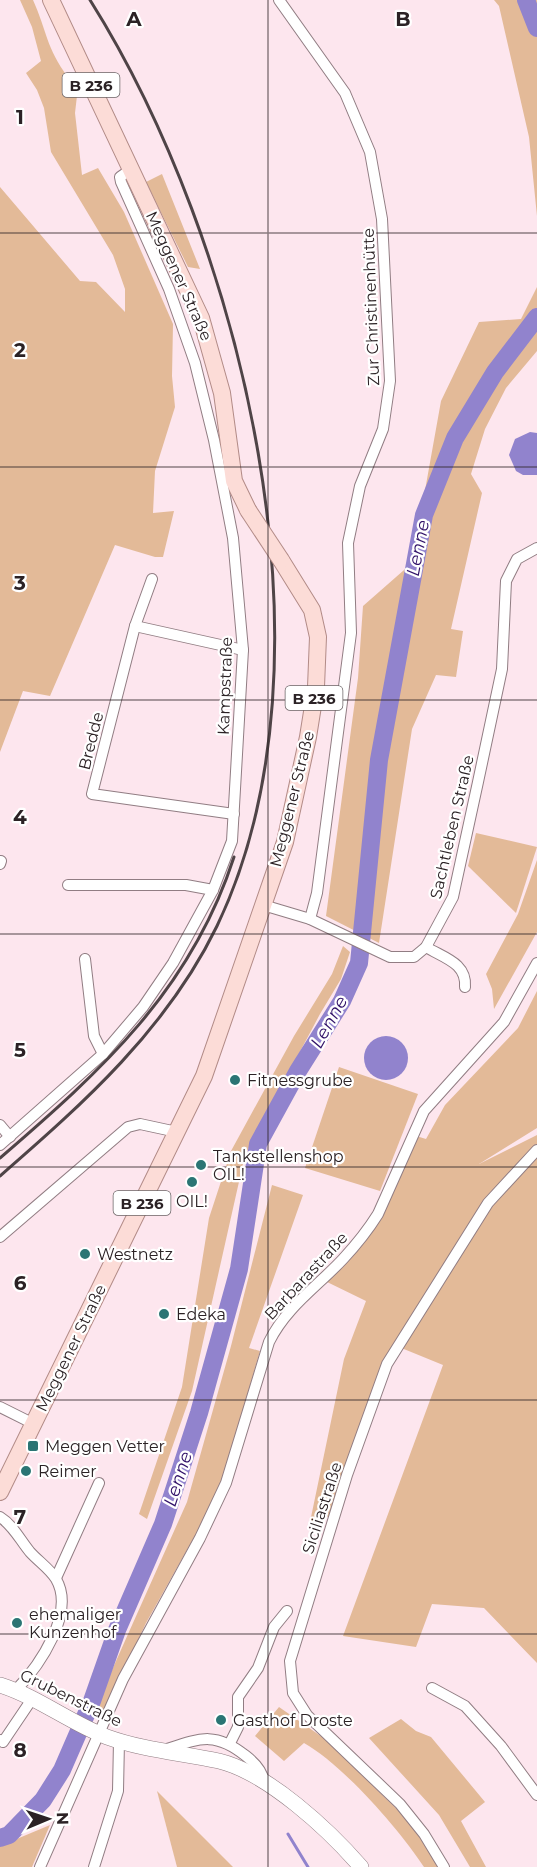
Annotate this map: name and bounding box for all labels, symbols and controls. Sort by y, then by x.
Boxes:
text: A [125,7,142,31]
text: B [395,7,411,31]
road number: B 236 [62,73,119,97]
text: 1 [16,105,24,129]
street label: Meggener Straße [142,208,216,344]
street label: Zur Christinenhütte [359,228,383,386]
text: 2 [14,338,26,362]
water label: Lenne [402,518,434,578]
text: 3 [13,571,26,595]
street label: Kampstraße [214,637,236,735]
road number: B 236 [286,686,342,710]
street label: Bredde [75,710,107,772]
street label: Meggener Straße [266,729,318,869]
street label: Sachtleben Straße [426,753,478,901]
text: 4 [13,805,27,829]
water label: Lenne [306,992,352,1052]
text: 5 [14,1038,26,1062]
place label: Fitnessgrube [247,1071,353,1090]
marker: Fitnessgrube [228,1073,242,1087]
place label: Tankstellenshop OIL! [213,1147,344,1184]
marker: Tankstellenshop OIL! [194,1158,208,1172]
marker: OIL! [185,1175,199,1189]
road number: B 236 [114,1191,170,1215]
place label: OIL! [176,1192,208,1211]
street label: Barbarastraße [260,1228,352,1324]
place label: Westnetz [97,1245,173,1264]
marker: Westnetz [78,1247,92,1261]
text: 6 [14,1271,27,1295]
street label: Meggener Straße [32,1281,110,1415]
place label: Edeka [176,1305,226,1324]
marker: Edeka [157,1307,171,1321]
place label: Meggen Vetter [45,1437,165,1456]
marker: Meggen Vetter [26,1439,40,1453]
water label: Lenne [159,1449,197,1509]
street label: Siciliastraße [298,1460,346,1556]
place label: Reimer [38,1462,97,1481]
marker: Reimer [19,1464,33,1478]
text: 7 [14,1505,26,1529]
place label: ehemaliger Kunzenhof [29,1605,121,1642]
marker: ehemaliger Kunzenhof [10,1616,24,1630]
street label: Grubenstraße [17,1665,125,1731]
place label: Gasthof Droste [233,1711,353,1730]
marker: Gasthof Droste [214,1713,228,1727]
text: 8 [13,1738,27,1762]
north arrow [18,1789,78,1849]
text: N [53,1812,72,1825]

